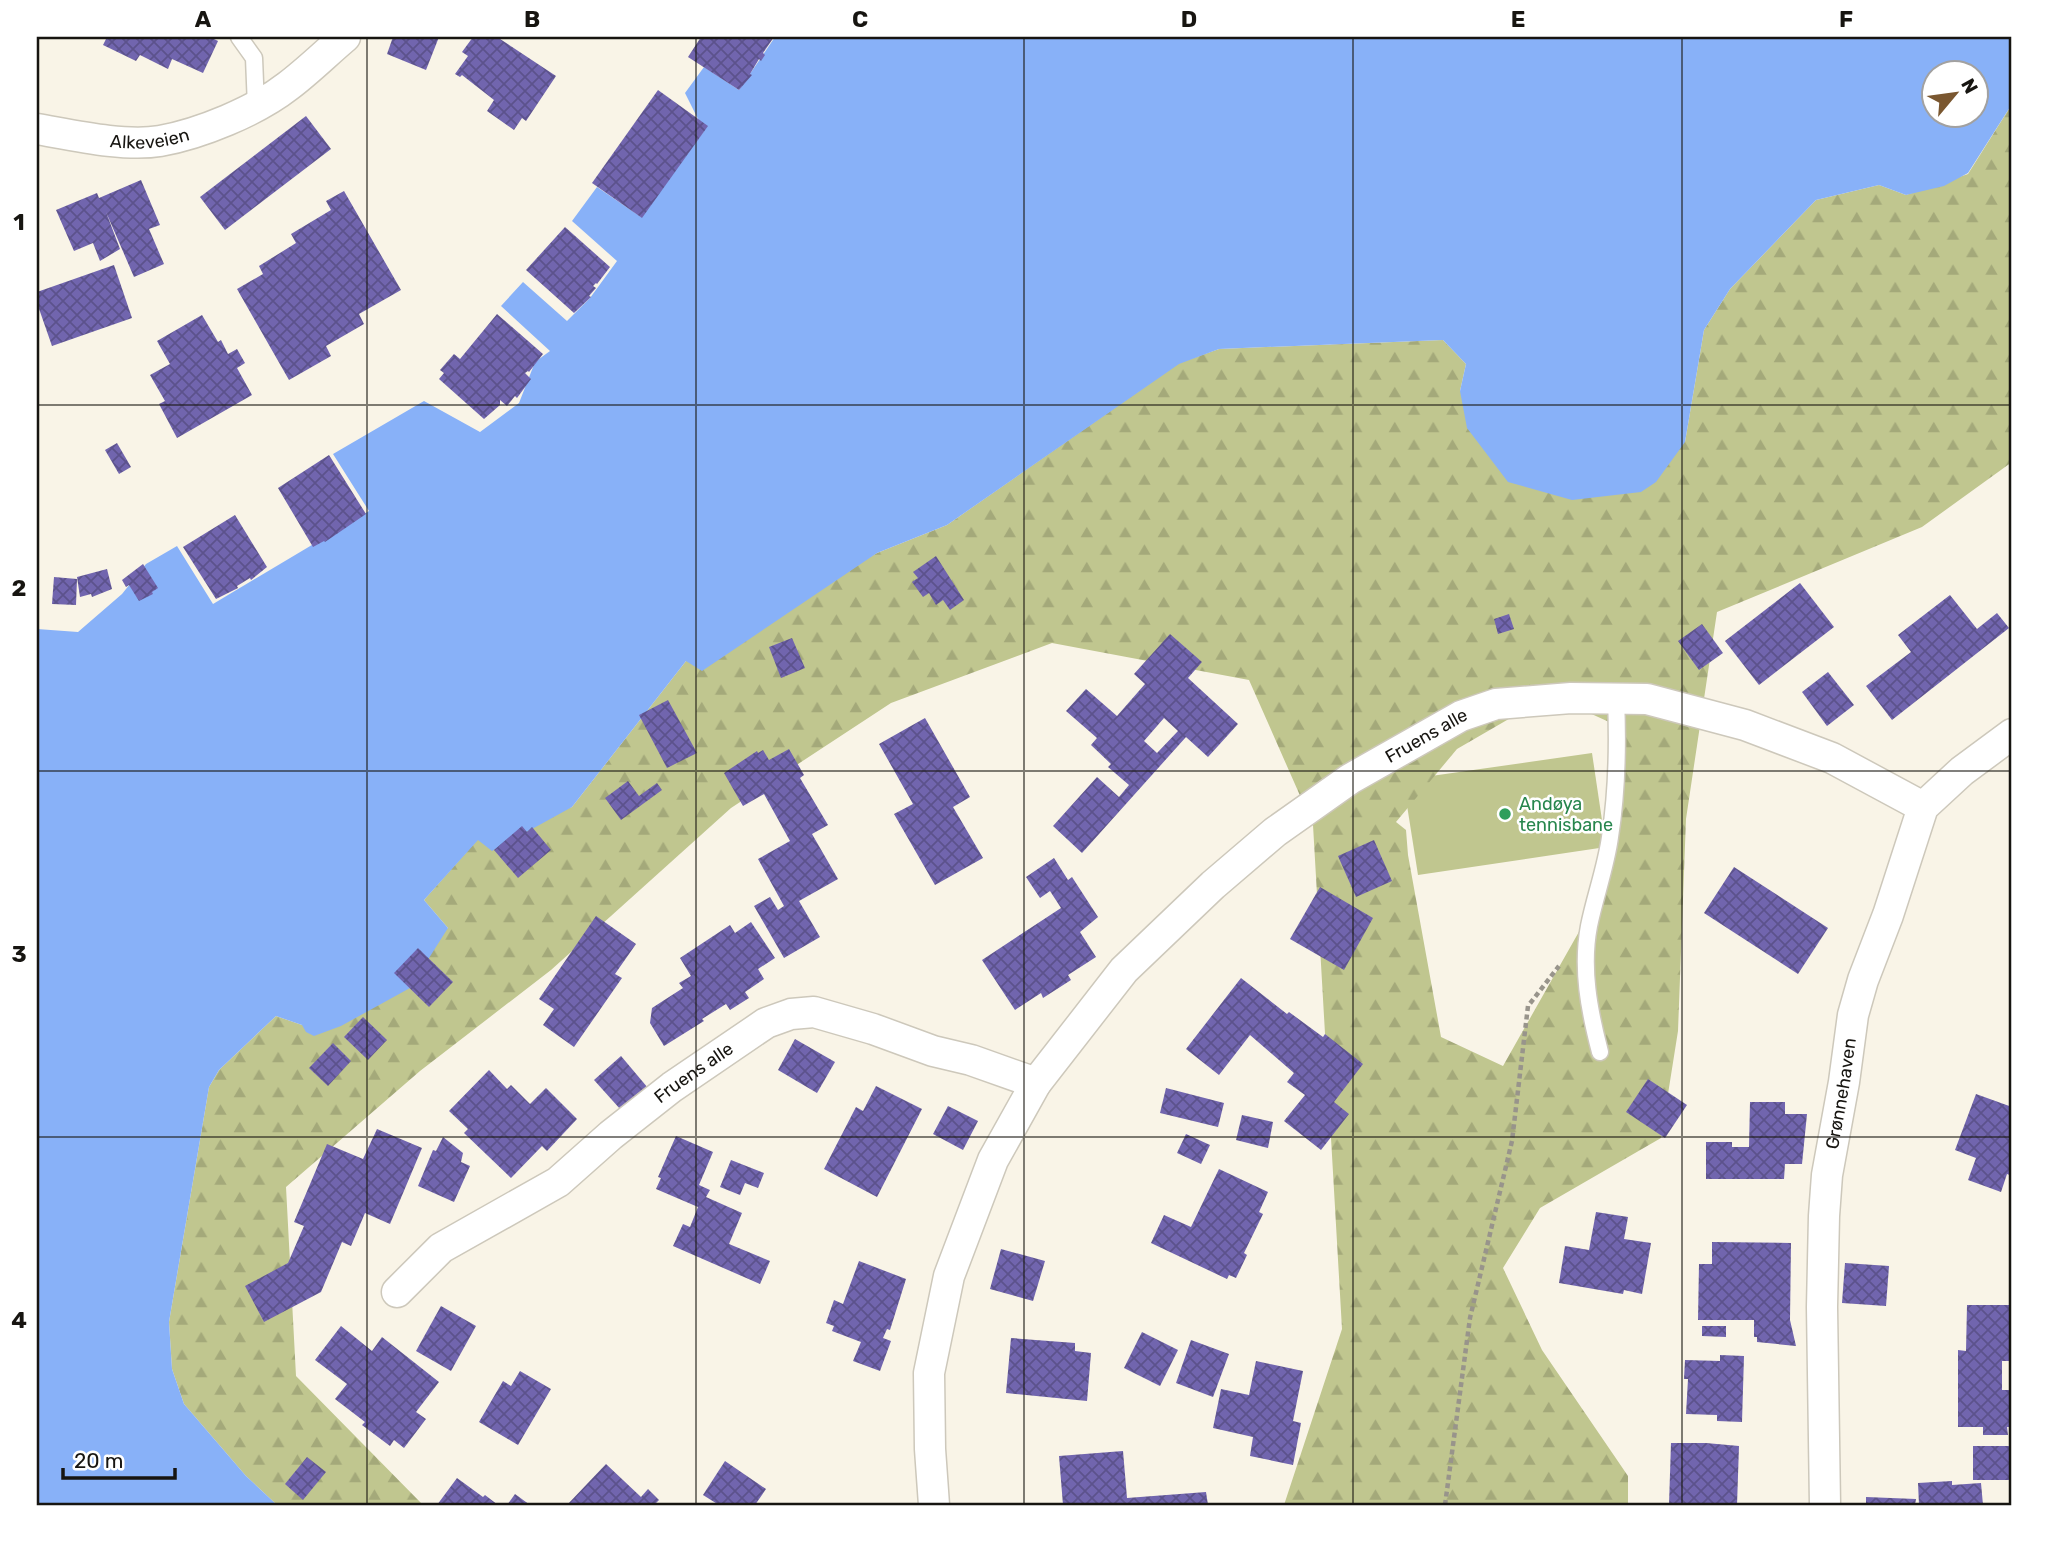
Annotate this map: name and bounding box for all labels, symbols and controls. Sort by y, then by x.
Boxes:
text: A [195,5,212,33]
text: B [524,5,540,33]
text: C [852,5,868,33]
text: D [1181,5,1197,33]
text: E [1511,5,1525,33]
text: F [1839,5,1853,33]
north arrow [1920,60,1990,130]
text: N [1956,74,1983,98]
street label: Alkeveien [109,123,192,154]
text: 1 [13,208,25,236]
text: 2 [12,574,26,602]
street label: Fruens alle [1381,704,1470,768]
place label: Andøya tennisbane [1519,793,1613,836]
marker: Andøya tennisbane [1497,806,1513,822]
text: 3 [11,940,27,968]
street label: Grønnehaven [1821,1036,1861,1151]
street label: Fruens alle [650,1038,737,1108]
text: 4 [11,1306,27,1334]
scale bar [63,1437,175,1481]
text: 20 m [74,1448,123,1473]

